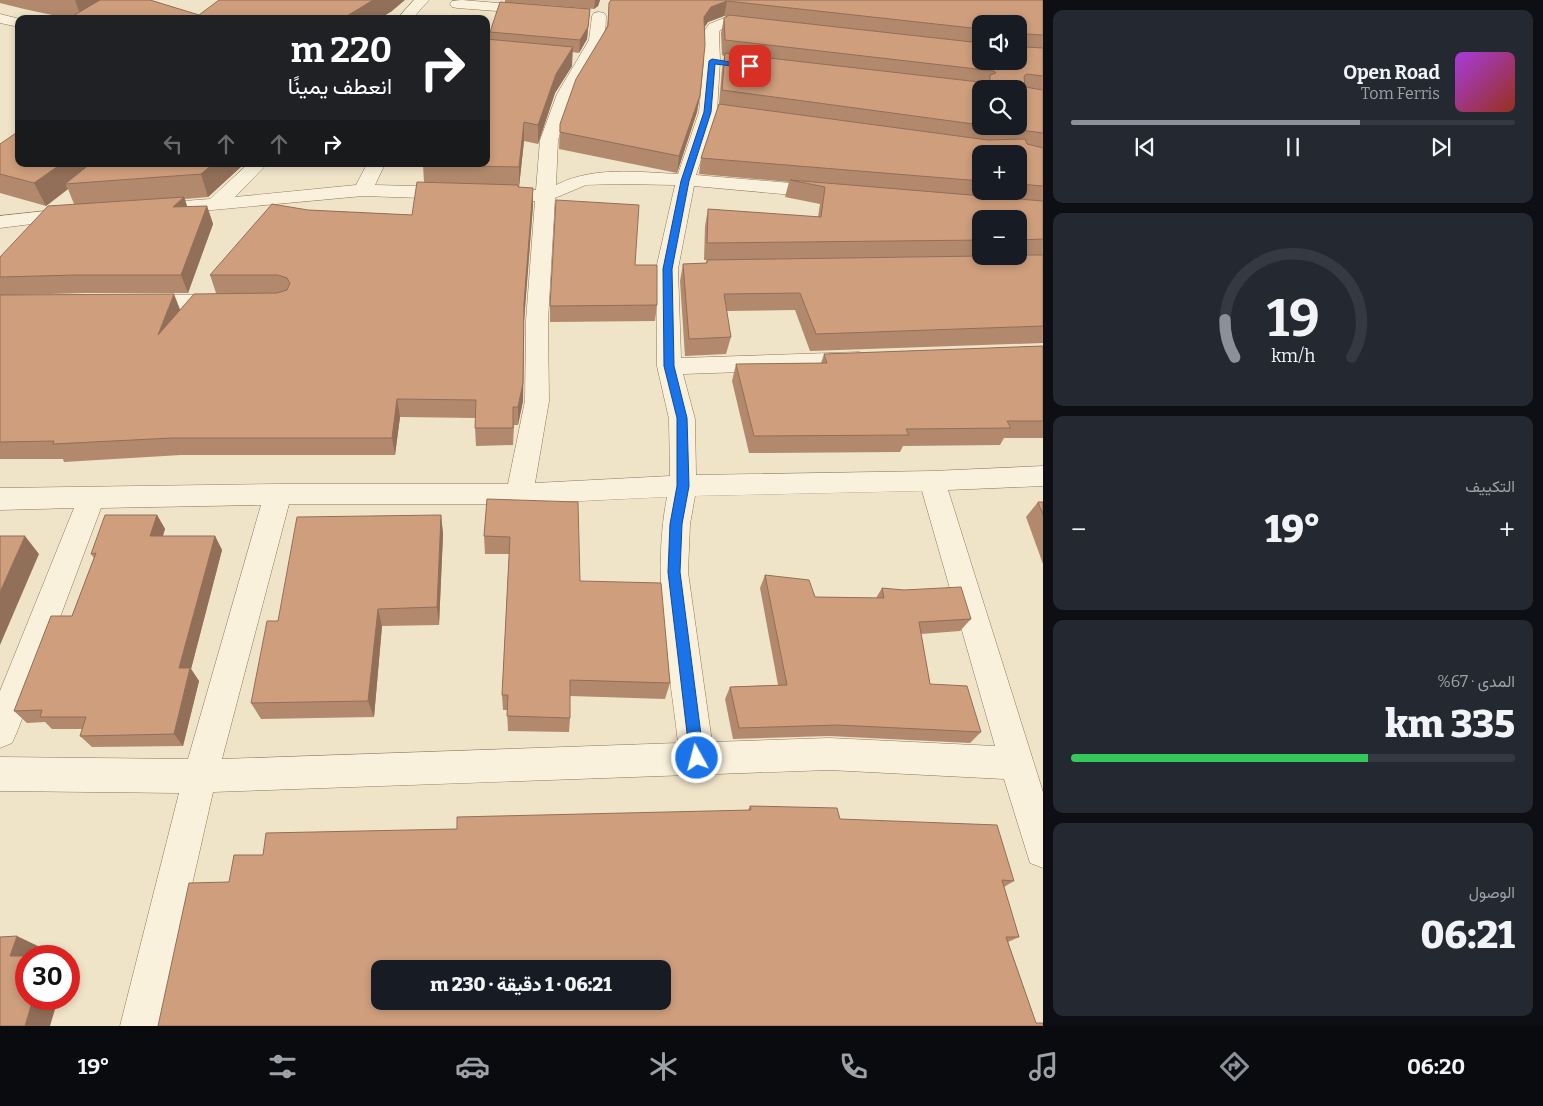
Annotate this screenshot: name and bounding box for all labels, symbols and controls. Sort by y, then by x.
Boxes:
map controls [972,15,1027,265]
button: sound [972,15,1027,70]
text: 220 m [291,29,392,71]
icon: right [410,35,475,100]
pin [729,45,771,87]
icon: arrive [736,52,764,80]
text: Open Road [1343,61,1440,84]
text: انعطف يمينًا [288,73,392,100]
button: search [972,80,1027,135]
text: Tom Ferris [1361,84,1440,103]
icon: left [159,130,187,158]
icon: ahead [212,130,240,158]
icon: ahead [265,130,293,158]
icon: right [318,130,346,158]
icon: previous [1131,133,1159,161]
icon: pause [1279,133,1307,161]
icon: next [1427,133,1455,161]
button: + [972,145,1027,200]
button: − [972,210,1027,265]
text: 19 [1266,287,1320,350]
text: km/h [1271,345,1315,367]
text: التكييف [1465,477,1515,496]
text: 19° [1265,506,1321,552]
text: − [1071,513,1086,546]
text: + [1499,513,1515,546]
text: المدى · 67% [1437,672,1515,691]
text: 335 km [1385,701,1515,747]
position arrow [670,731,722,783]
text: الوصول [1469,883,1515,902]
text: 06:21 [1421,912,1515,958]
speed limit sign: 30 [15,945,80,1010]
text: 06:21 · 1 دقيقة · 230 m [430,973,612,996]
icon: filters [265,1049,300,1084]
icon: car [455,1049,490,1084]
icon: climate [646,1049,681,1084]
icon: phone [836,1049,871,1084]
icon: music [1026,1049,1061,1084]
icon: directions [1217,1049,1252,1084]
text: 19° [78,1053,110,1080]
text: 06:20 [1407,1053,1465,1080]

